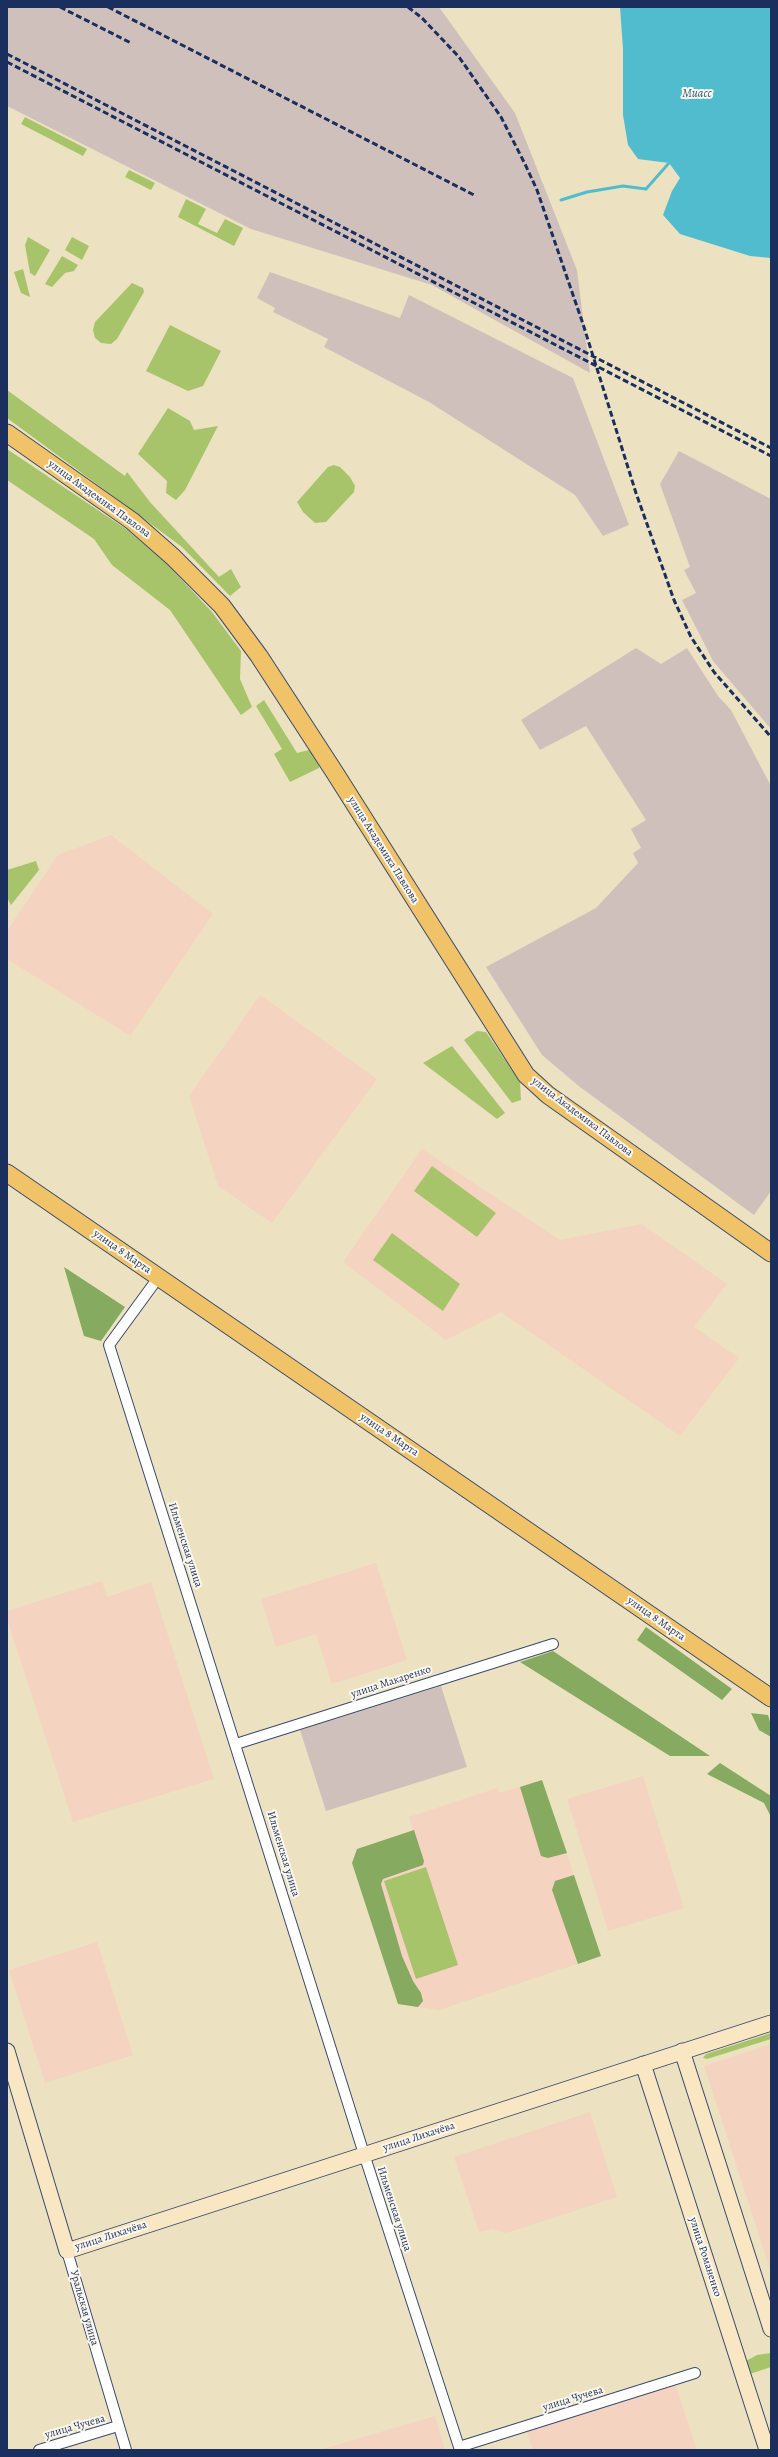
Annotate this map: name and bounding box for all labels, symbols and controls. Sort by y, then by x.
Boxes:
water label: Миасс [682,87,712,101]
street label: улица Академика Павлова [45,457,153,541]
street label: улица Академика Павлова [345,794,421,906]
street label: улица Академика Павлова [529,1075,635,1159]
street label: улица 8 Марта [90,1227,154,1277]
street label: улица 8 Марта [357,1411,421,1459]
street label: Ильменская улица [165,1501,205,1589]
street label: улица 8 Марта [624,1594,688,1644]
street label: улица Макаренко [349,1663,433,1701]
street label: Ильменская улица [264,1810,302,1898]
street label: улица Лихачёва [381,2119,457,2155]
street label: Ильменская улица [374,2165,414,2253]
street label: улица Романенко [686,2216,724,2298]
street label: улица Лихачёва [73,2218,149,2254]
street label: Уральская улица [67,2269,101,2347]
street label: улица Чучева [541,2384,605,2414]
street label: улица Чучева [43,2412,107,2442]

